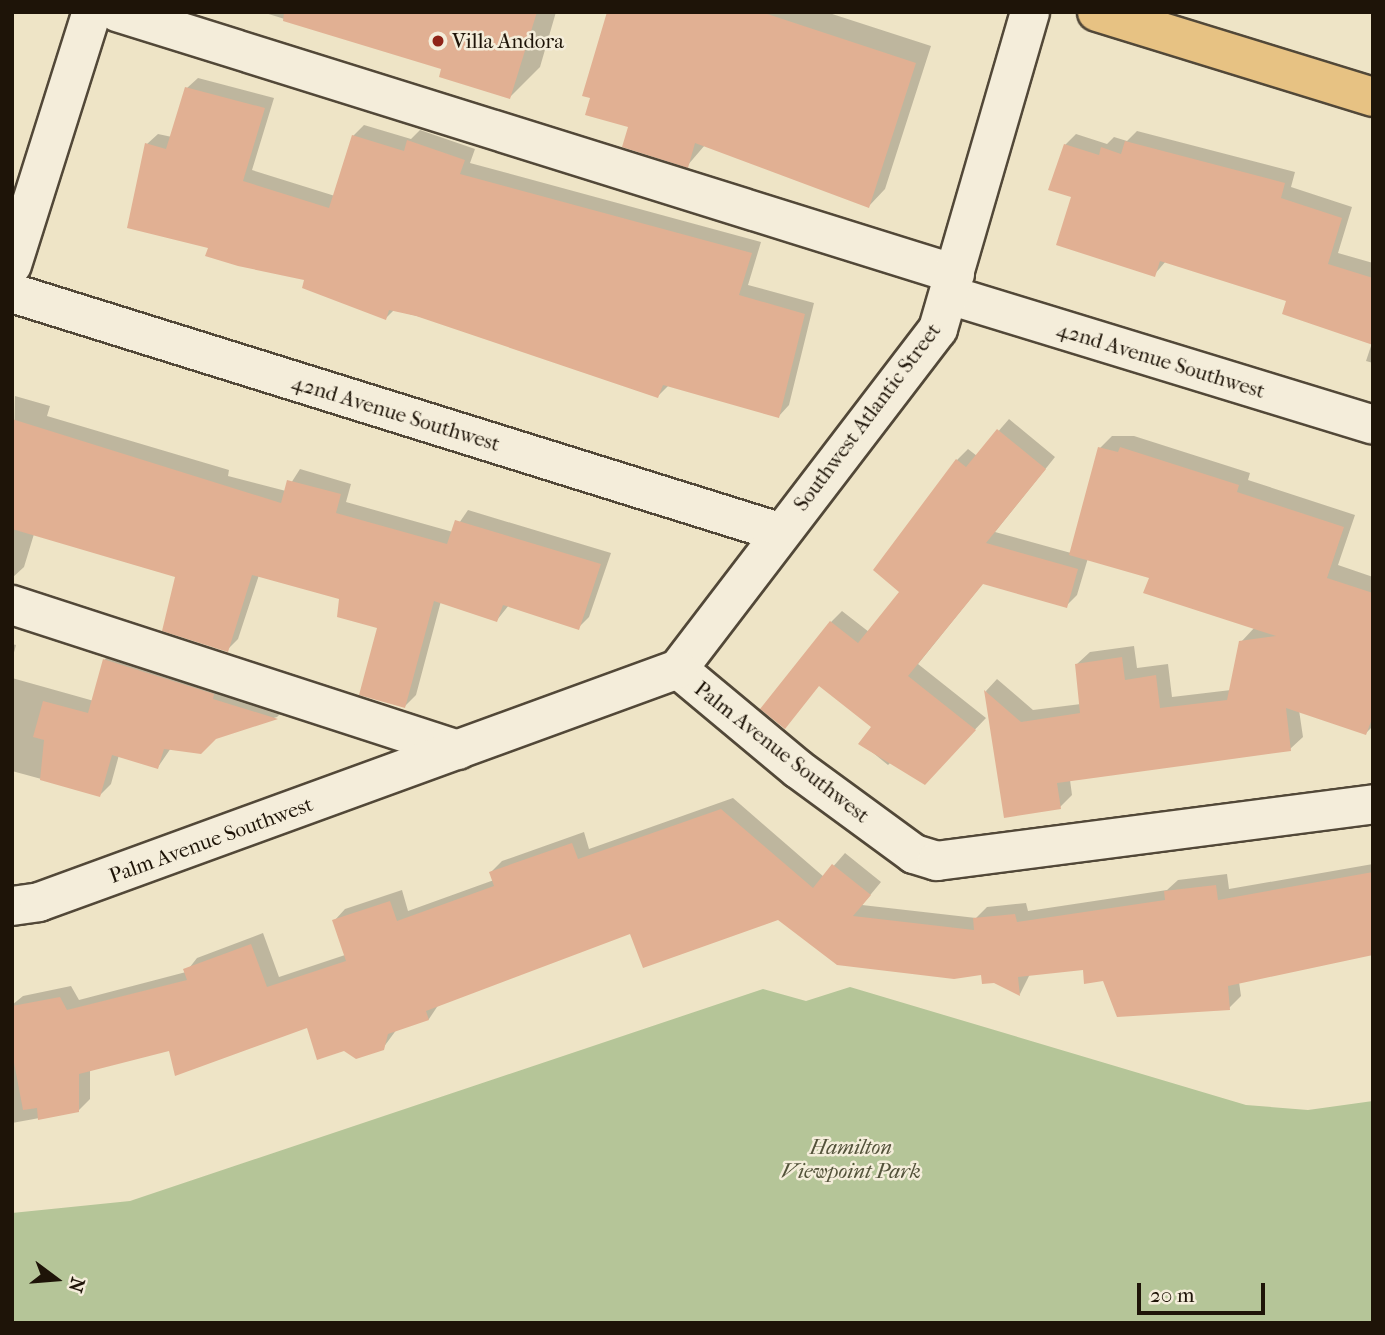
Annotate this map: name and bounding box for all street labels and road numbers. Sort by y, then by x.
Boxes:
street label: 42nd Avenue Southwest [1054,316,1268,404]
street label: Southwest Atlantic Street [788,318,946,516]
street label: 42nd Avenue Southwest [289,369,503,457]
street label: Palm Avenue Southwest [690,676,874,828]
street label: Palm Avenue Southwest [106,791,316,889]

